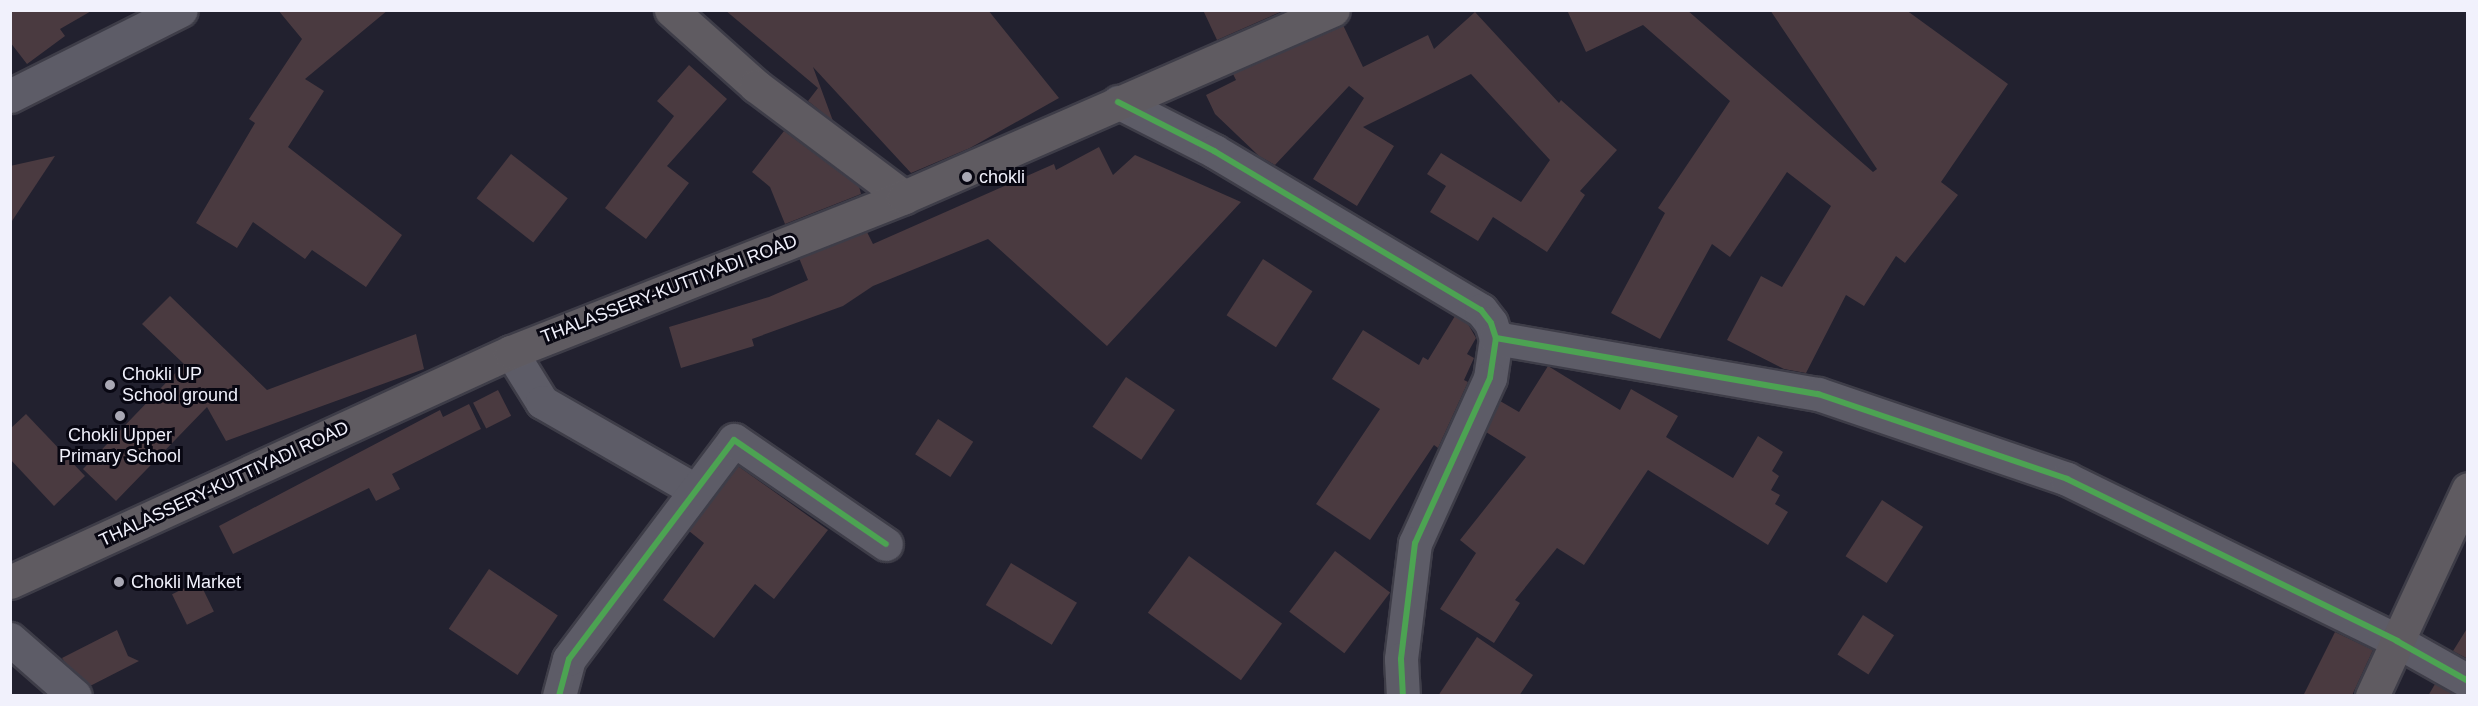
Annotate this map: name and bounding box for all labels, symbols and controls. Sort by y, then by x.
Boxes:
place label: chokli [979,166,1025,188]
marker: chokli [960,170,974,184]
street label: THALASSERY-KUTTIYADI ROAD [538,230,800,348]
place label: Chokli UP School ground [122,364,238,406]
marker: Chokli UP School ground [103,378,117,392]
marker: Chokli Upper Primary School [113,409,127,423]
street label: THALASSERY-KUTTIYADI ROAD [96,417,352,551]
place label: Chokli Upper Primary School [59,425,181,468]
place label: Chokli Market [131,571,241,593]
marker: Chokli Market [112,575,126,589]

